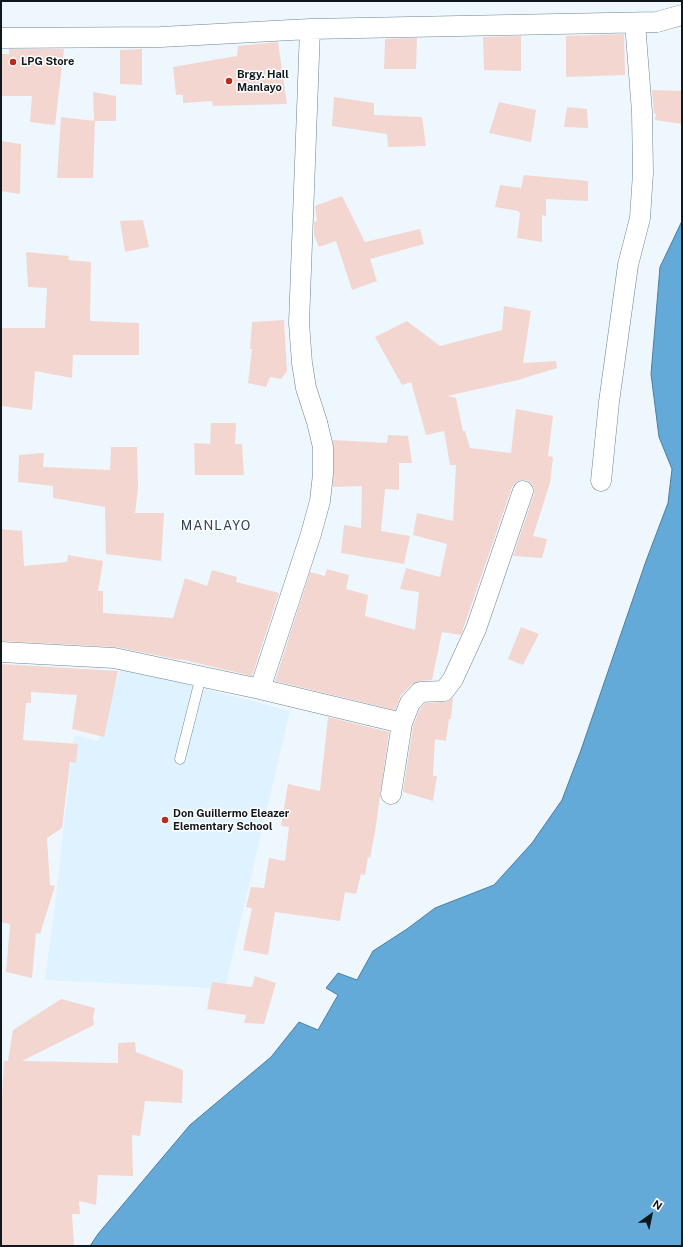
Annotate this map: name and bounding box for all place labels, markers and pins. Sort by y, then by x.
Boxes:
place label: LPG Store [21,55,74,69]
marker: LPG Store [8,57,18,67]
place label: Brgy. Hall Manlayo [237,68,289,94]
marker: Brgy. Hall Manlayo [224,76,234,86]
place label: Don Guillermo Eleazer Elementary School [173,807,289,833]
marker: Don Guillermo Eleazer Elementary School [160,815,170,825]

